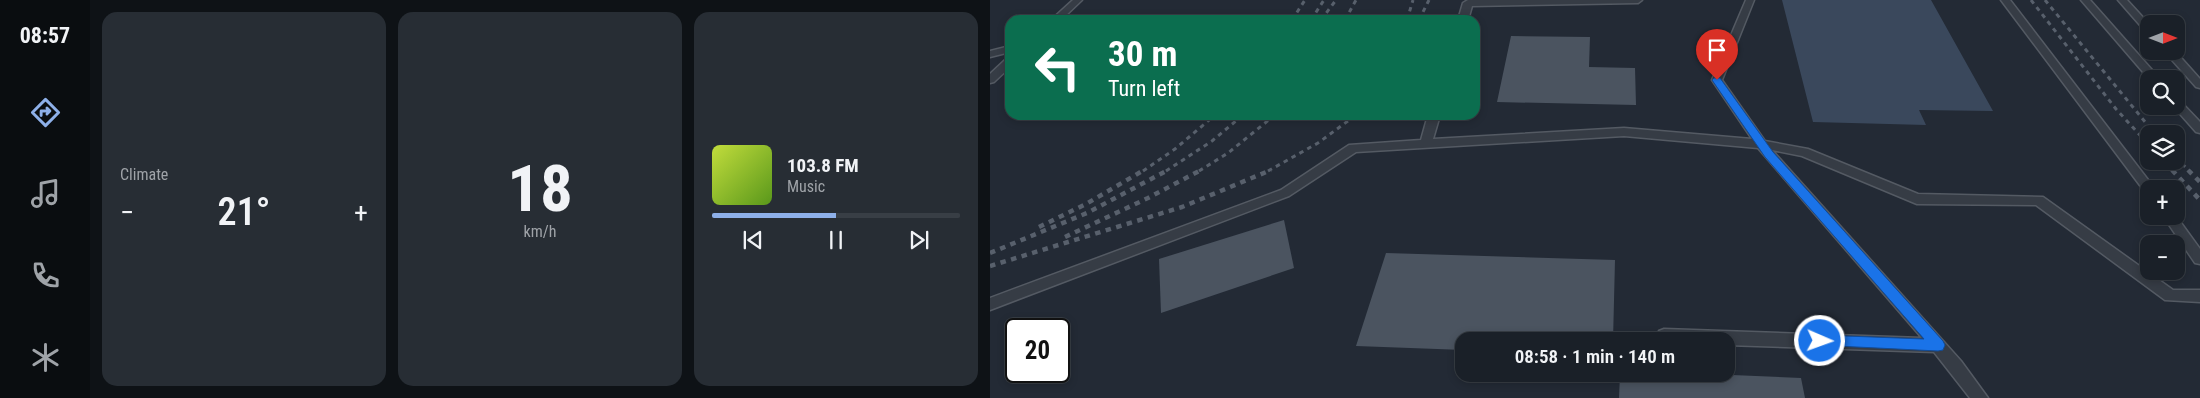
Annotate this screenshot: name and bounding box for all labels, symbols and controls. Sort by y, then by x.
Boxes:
north arrow [2140,15,2185,60]
map controls [2140,15,2185,280]
text: 08:57 [20,23,70,48]
pin [1696,29,1738,80]
text: 30 m [1108,34,1177,75]
icon: left [1025,35,1090,100]
icon: arrive [1703,36,1731,64]
button: search [2140,70,2185,115]
text: Turn left [1108,76,1180,101]
icon: directions [28,95,63,130]
button: layers [2140,125,2185,170]
text: 18 [507,151,573,227]
text: 103.8 FM [787,154,859,177]
text: Climate [120,165,168,184]
icon: music [28,176,63,211]
text: Music [787,177,825,196]
button: + [2140,180,2185,225]
text: 21° [218,190,270,234]
text: − [120,196,134,229]
text: + [354,196,368,229]
text: km/h [524,222,556,241]
icon: previous [739,226,767,254]
icon: pause [822,226,850,254]
icon: next [905,226,933,254]
button: − [2140,235,2185,280]
icon: phone [28,258,63,293]
position arrow [1793,314,1845,366]
speed limit sign: 20 [1005,318,1070,383]
icon: climate [28,340,63,375]
text: 08:58 · 1 min · 140 m [1515,345,1675,368]

